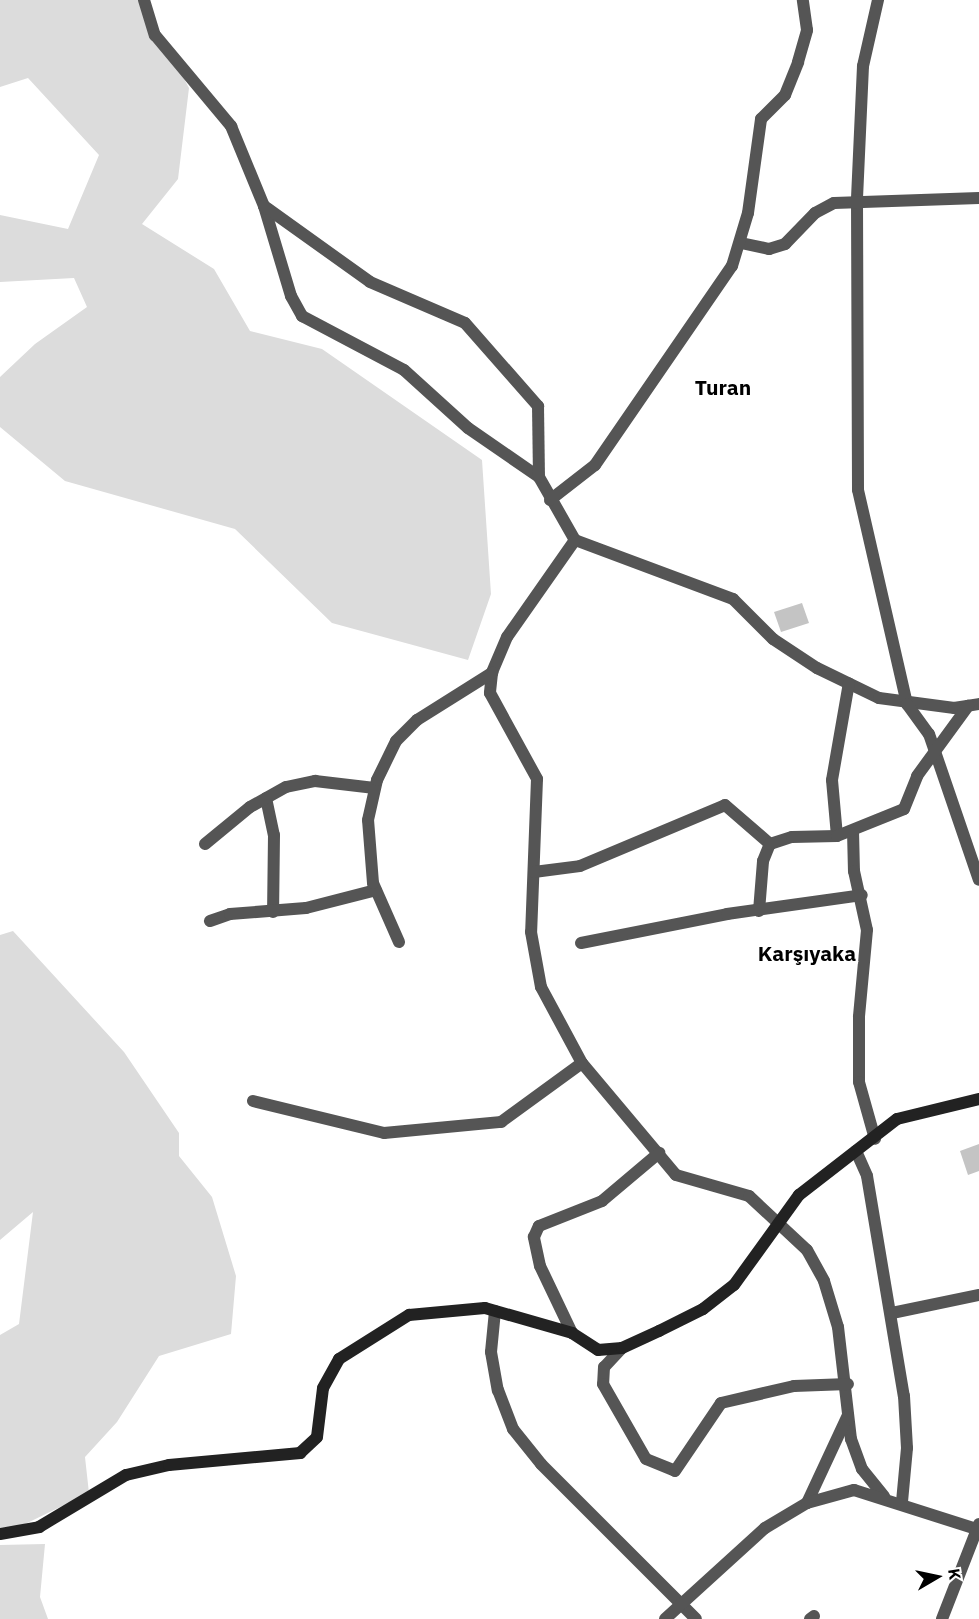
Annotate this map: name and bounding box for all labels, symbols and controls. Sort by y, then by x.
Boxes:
district label: Turan [695,374,751,400]
district label: Karşıyaka [758,940,856,966]
north arrow [907,1547,967,1607]
text: K [944,1567,966,1581]

